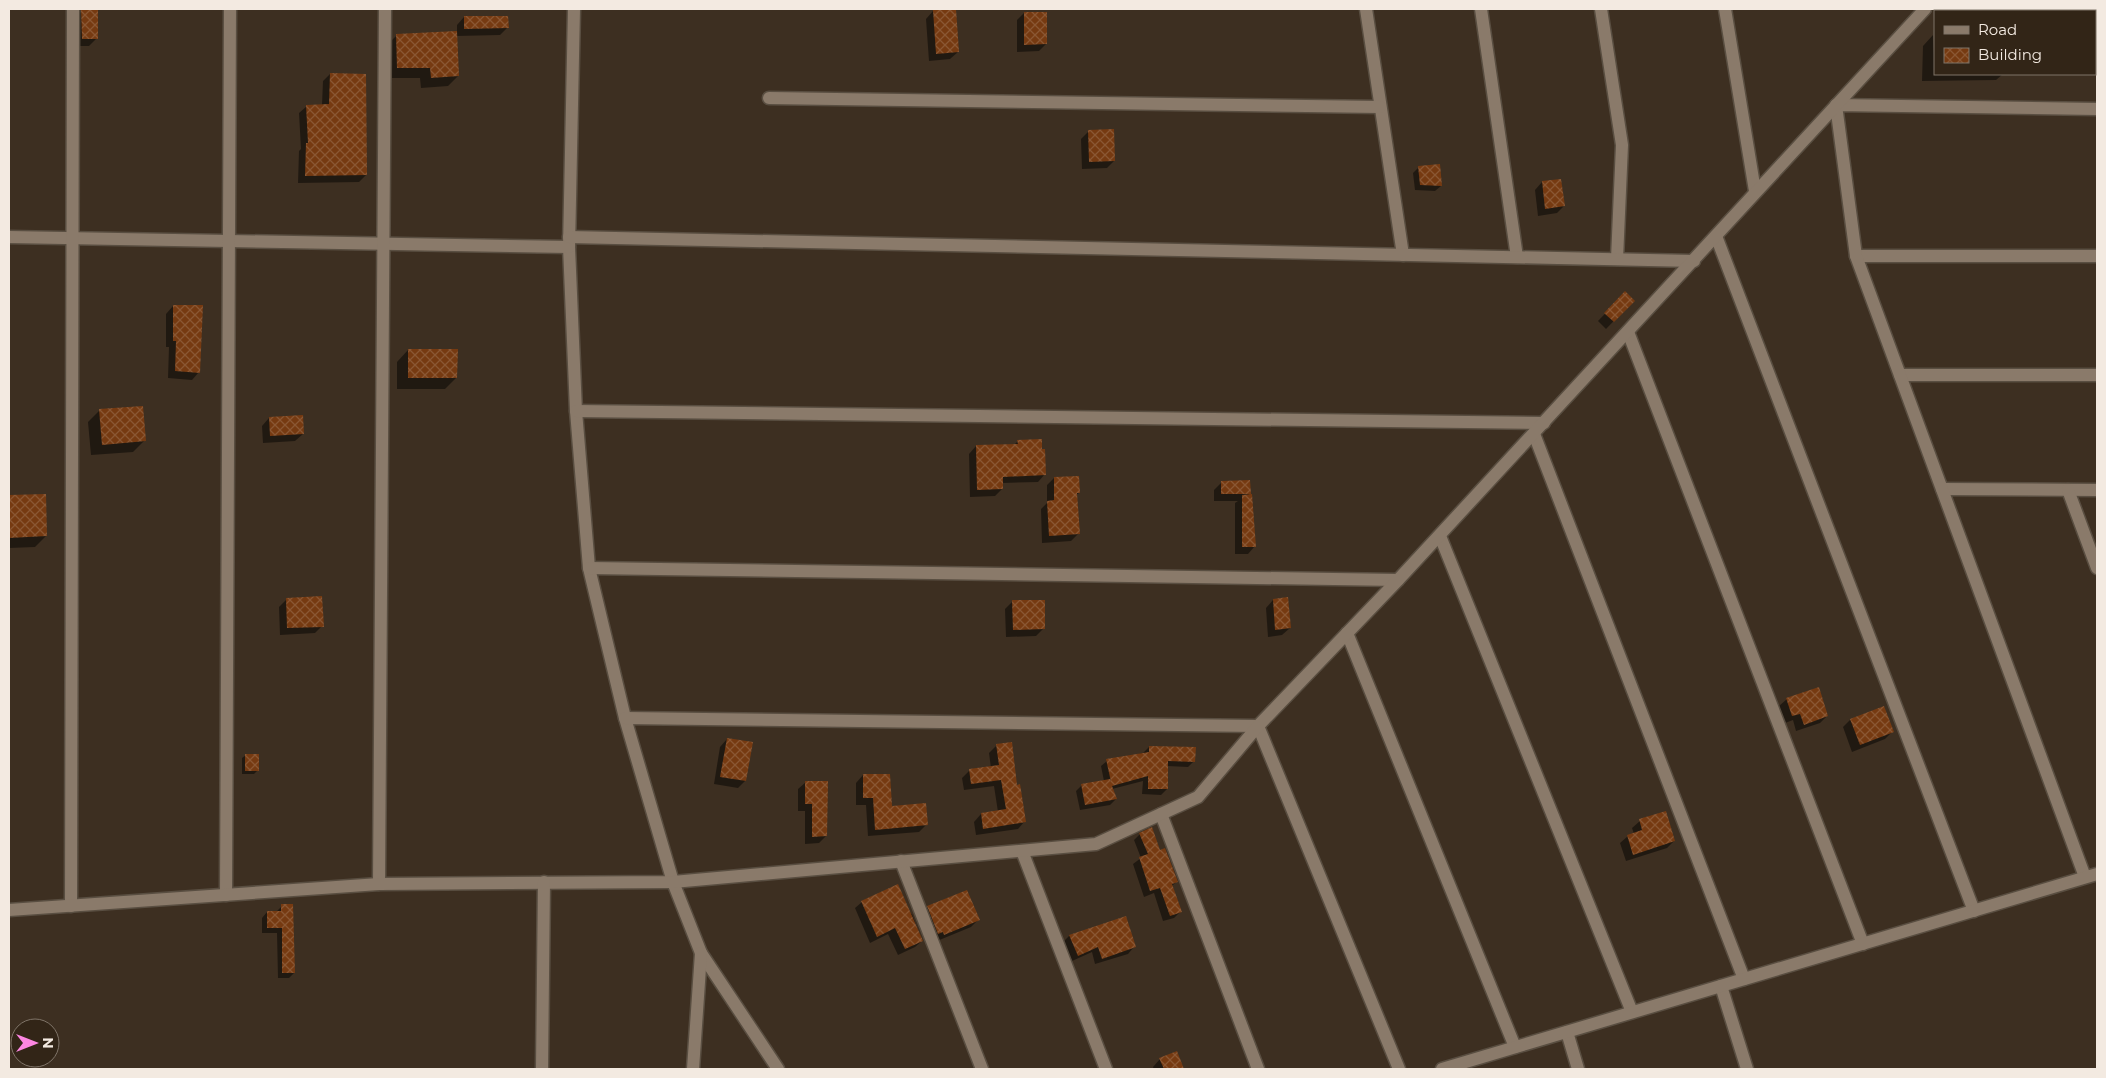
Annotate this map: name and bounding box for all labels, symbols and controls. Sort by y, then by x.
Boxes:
legend [1934,10,2096,75]
text: Road [1978,20,2017,39]
text: Building [1978,45,2042,64]
north arrow [10,1018,60,1068]
text: N [39,1037,57,1049]

